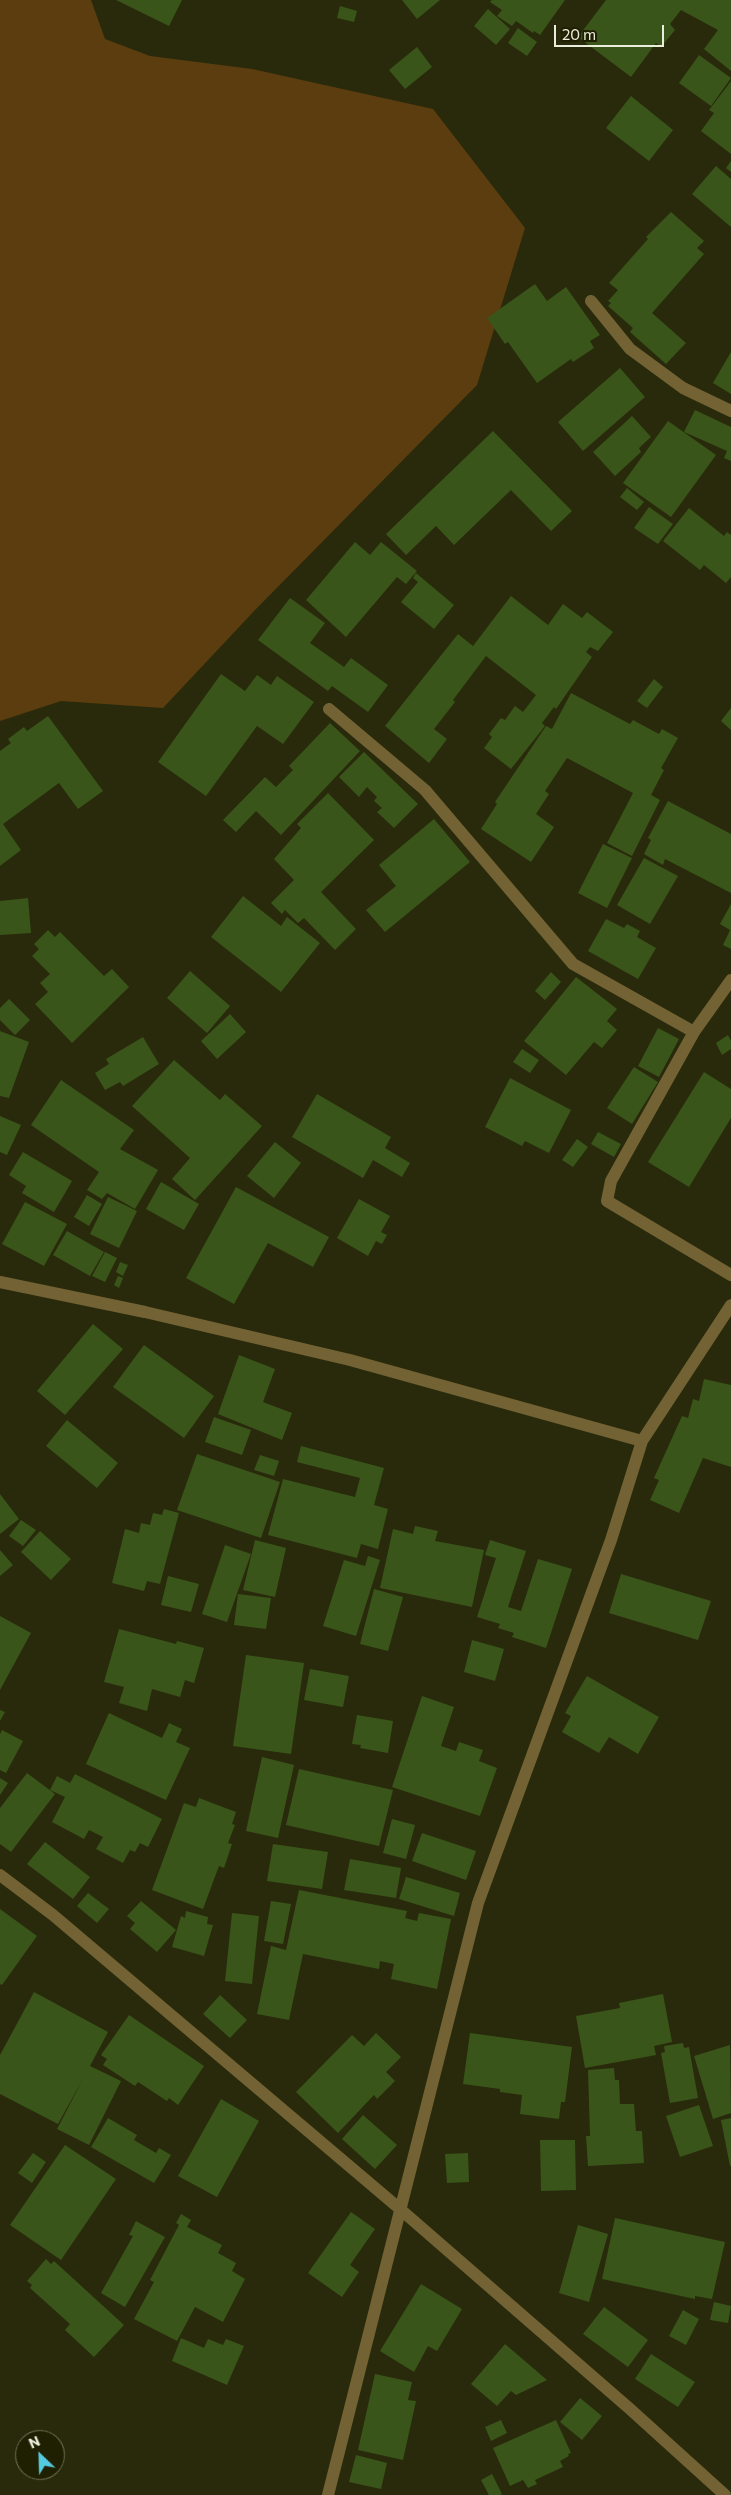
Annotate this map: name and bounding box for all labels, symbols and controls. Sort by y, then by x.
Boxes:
scale bar [556,15,666,47]
text: 20 m [562,25,596,43]
north arrow [15,2430,65,2480]
text: N [26,2432,42,2452]

